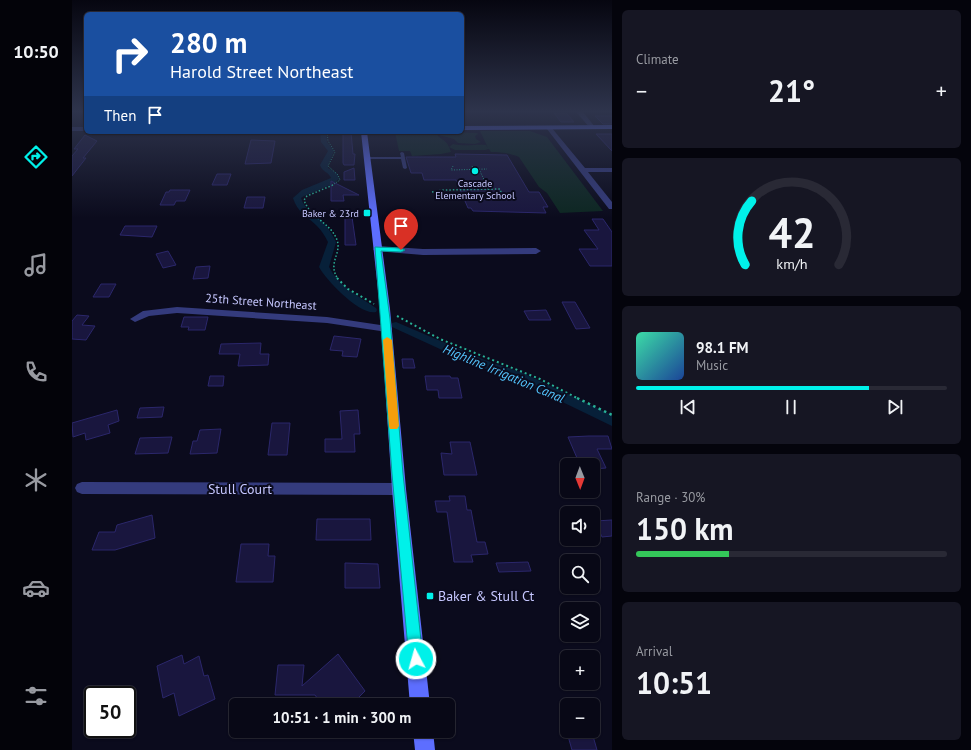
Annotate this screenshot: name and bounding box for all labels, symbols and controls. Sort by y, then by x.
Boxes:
text: 280 m [170,24,247,61]
icon: right [104,28,156,80]
text: 10:50 [13,40,59,63]
text: Climate [636,51,679,68]
text: Harold Street Northeast [170,60,353,83]
text: 21° [768,71,815,110]
text: − [636,77,647,105]
text: + [936,77,947,105]
icon: arrive [144,104,166,126]
text: Then [104,106,136,125]
icon: directions [22,143,50,171]
marker: Cascade Elementary School [470,166,480,176]
place label: Cascade Elementary School [435,177,515,202]
text: 42 [768,206,815,259]
place label: Baker & 23rd [302,207,359,220]
marker: Baker & 23rd [362,208,372,218]
pin [384,209,418,250]
icon: arrive [390,215,412,237]
icon: music [22,251,50,279]
text: km/h [776,254,807,273]
street label: 25th Street Northeast [205,290,317,313]
text: 98.1 FM [696,338,749,357]
water label: Highline Irrigation Canal [441,340,568,407]
text: Music [696,357,728,374]
icon: phone [22,358,50,386]
icon: previous [677,396,699,418]
icon: pause [780,396,802,418]
icon: next [884,396,906,418]
north arrow [560,458,600,498]
map controls [560,458,600,738]
icon: climate [22,466,50,494]
street label: Stull Court [208,480,272,498]
text: Range · 30% [636,489,705,506]
button: sound [560,506,600,546]
text: 150 km [636,509,734,548]
button: search [560,554,600,594]
icon: car [22,574,50,602]
place label: Baker & Stull Ct [438,587,535,605]
marker: Baker & Stull Ct [425,591,435,601]
button: layers [560,602,600,642]
position arrow [395,638,437,680]
text: Arrival [636,643,672,660]
button: + [560,650,600,690]
text: 10:51 [636,663,712,702]
icon: filters [22,682,50,710]
speed limit sign: 50 [84,686,136,738]
button: − [560,698,600,738]
text: 10:51 · 1 min · 300 m [273,708,411,727]

